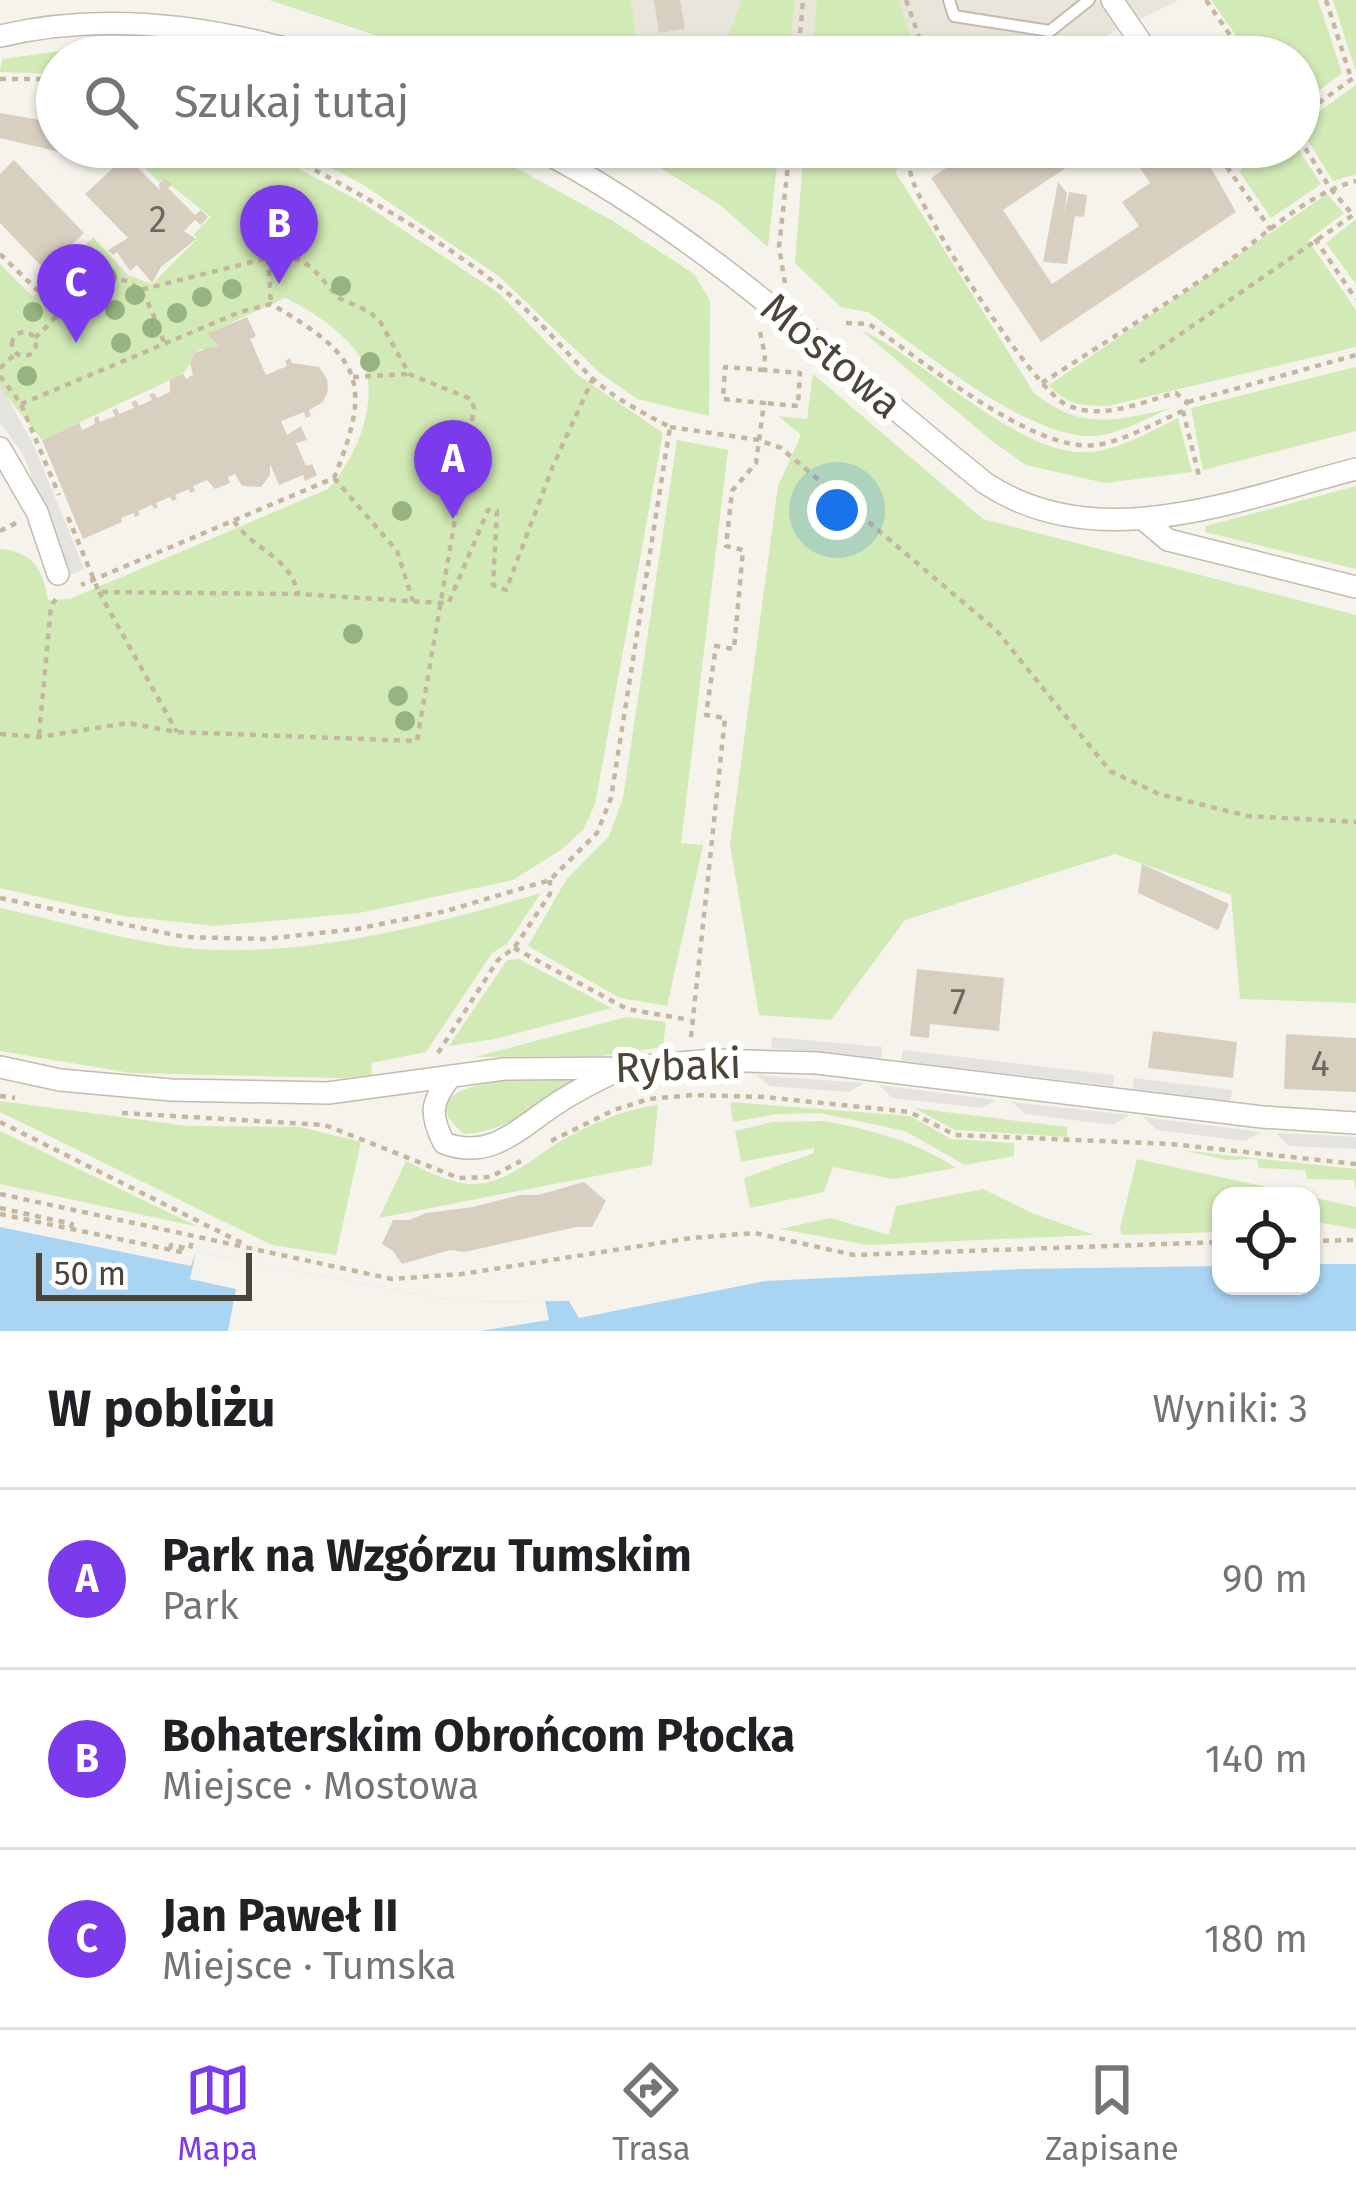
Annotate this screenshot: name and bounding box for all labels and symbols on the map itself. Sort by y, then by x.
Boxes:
pin: B [240,185,318,284]
house number: 2 [149,198,167,242]
pin: C [37,244,115,343]
street label: Mostowa [751,283,912,429]
pin: A [414,420,492,519]
your location [807,480,867,540]
house number: 7 [950,980,966,1024]
street label: Rybaki [614,1039,742,1093]
house number: 4 [1310,1042,1330,1086]
scale bar [36,1247,252,1300]

